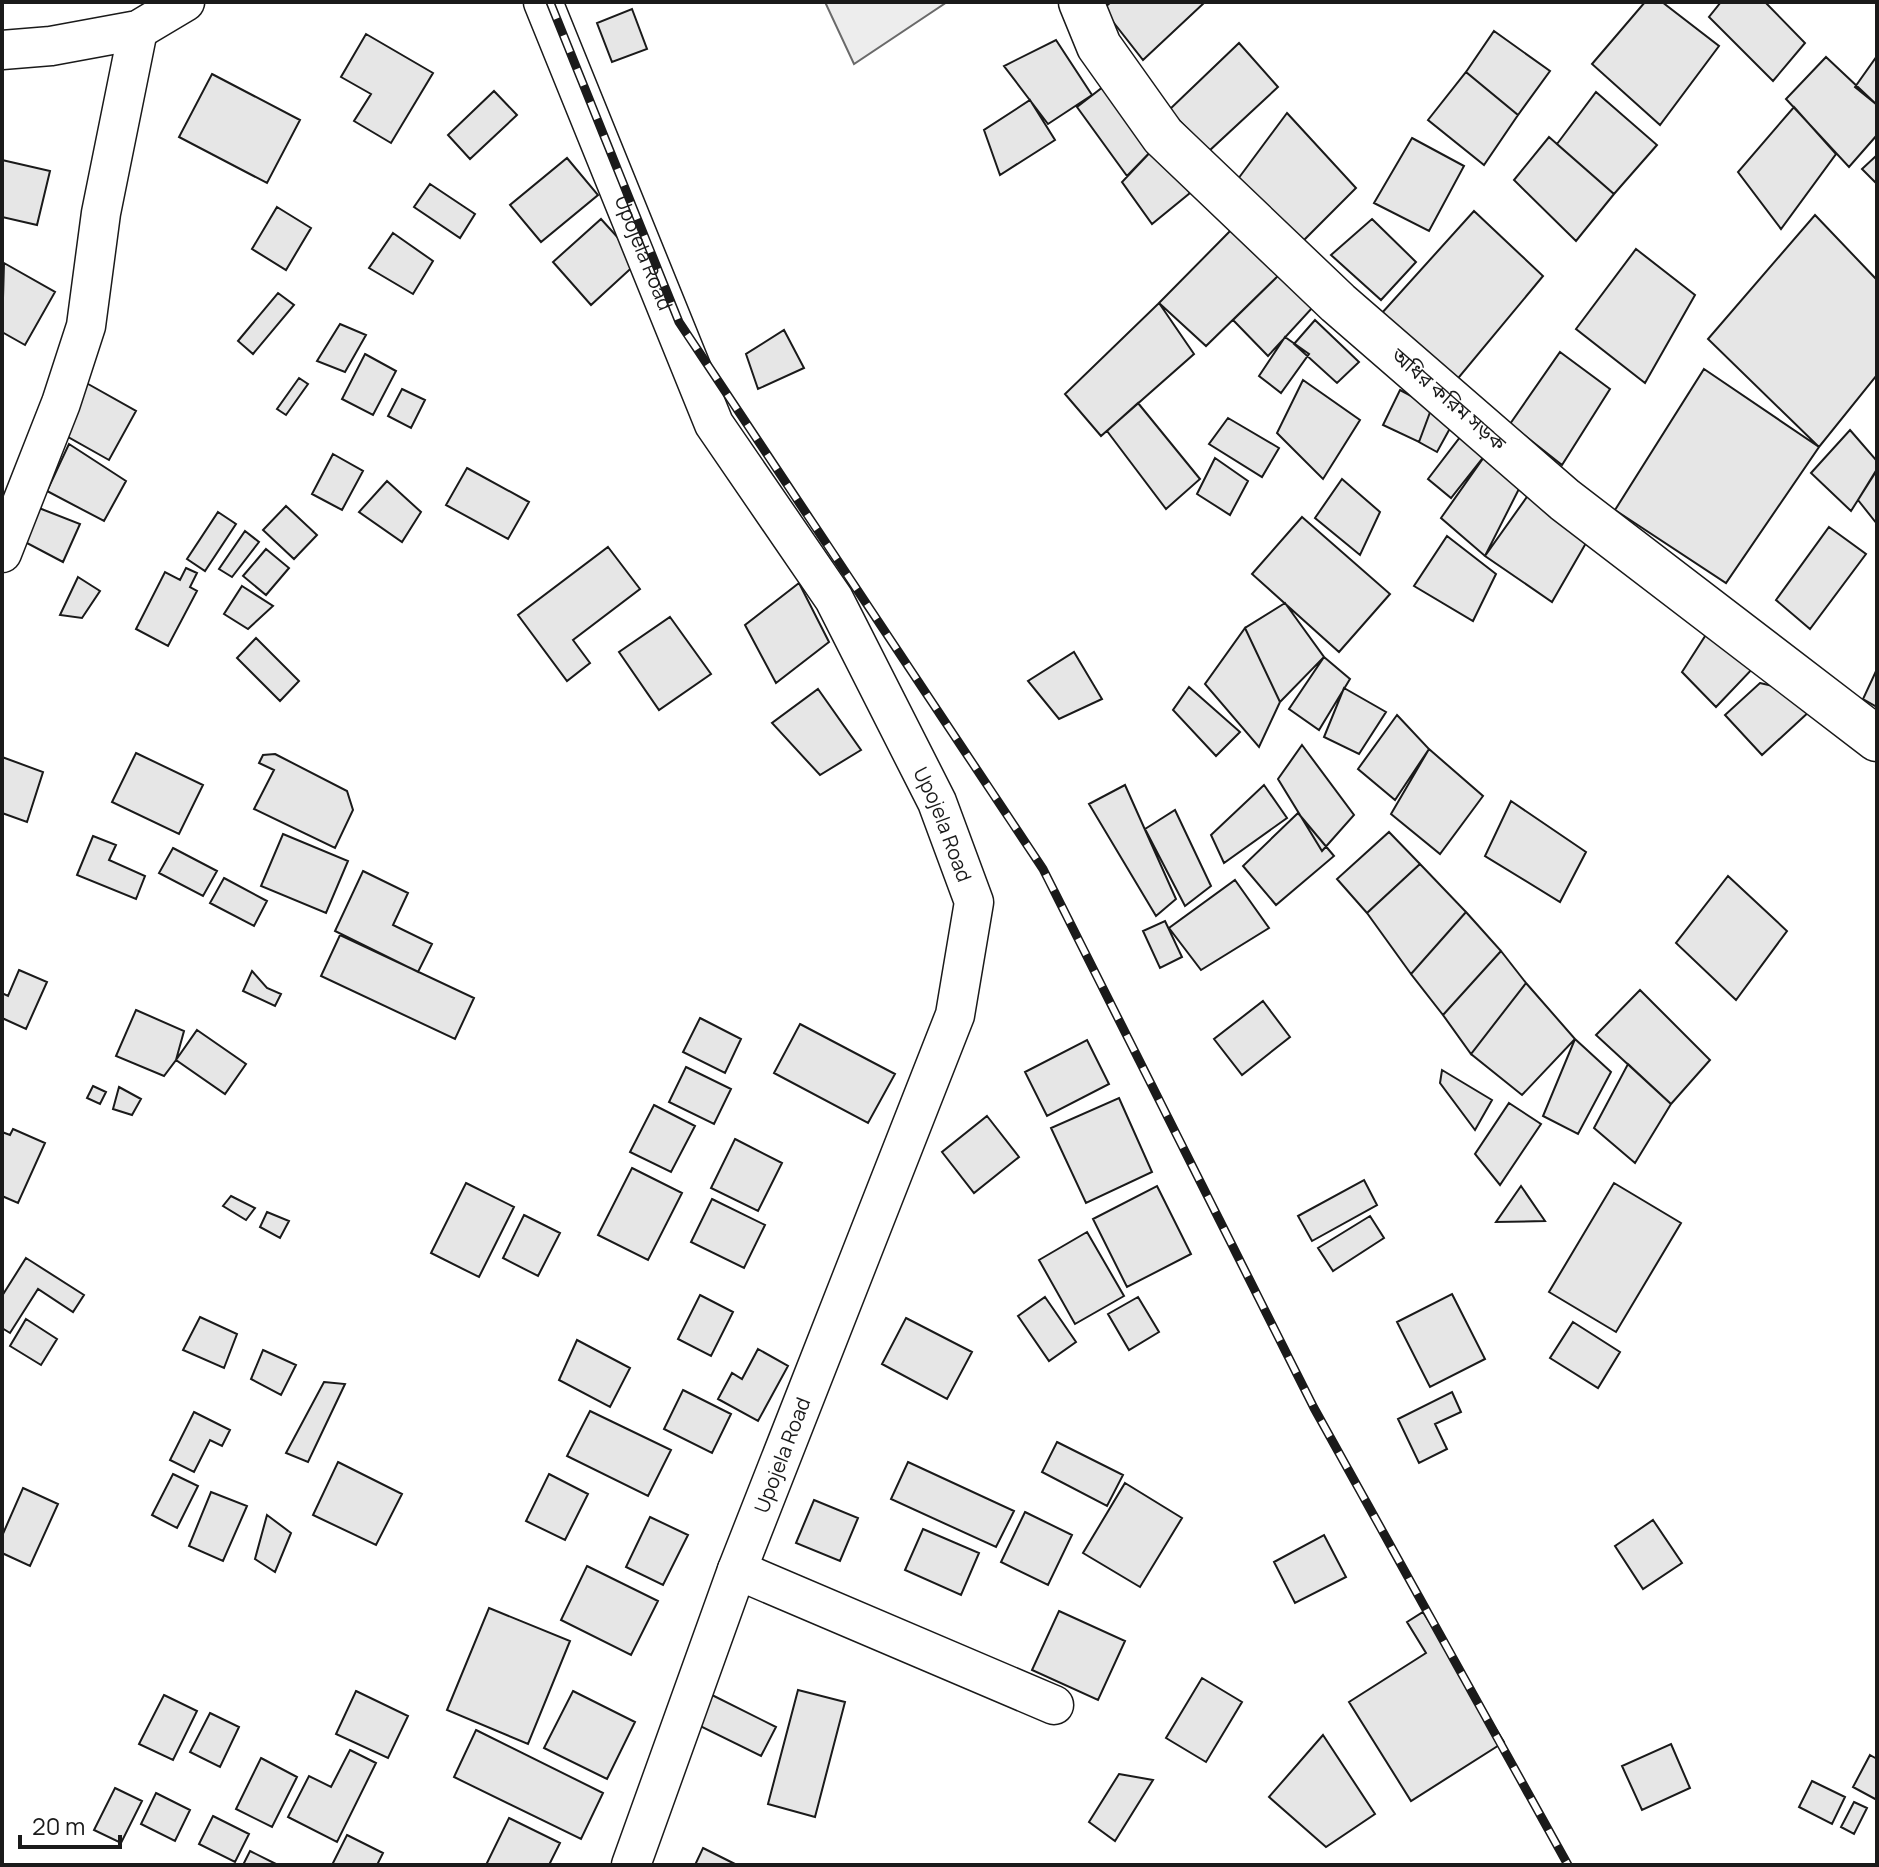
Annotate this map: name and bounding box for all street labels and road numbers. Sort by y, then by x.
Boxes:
street label: Upojela Road [609,191,680,314]
street label: অধির করিম সড়ক [1385,341,1513,457]
street label: Upojela Road [908,762,979,885]
street label: Upojela Road [748,1393,816,1517]

